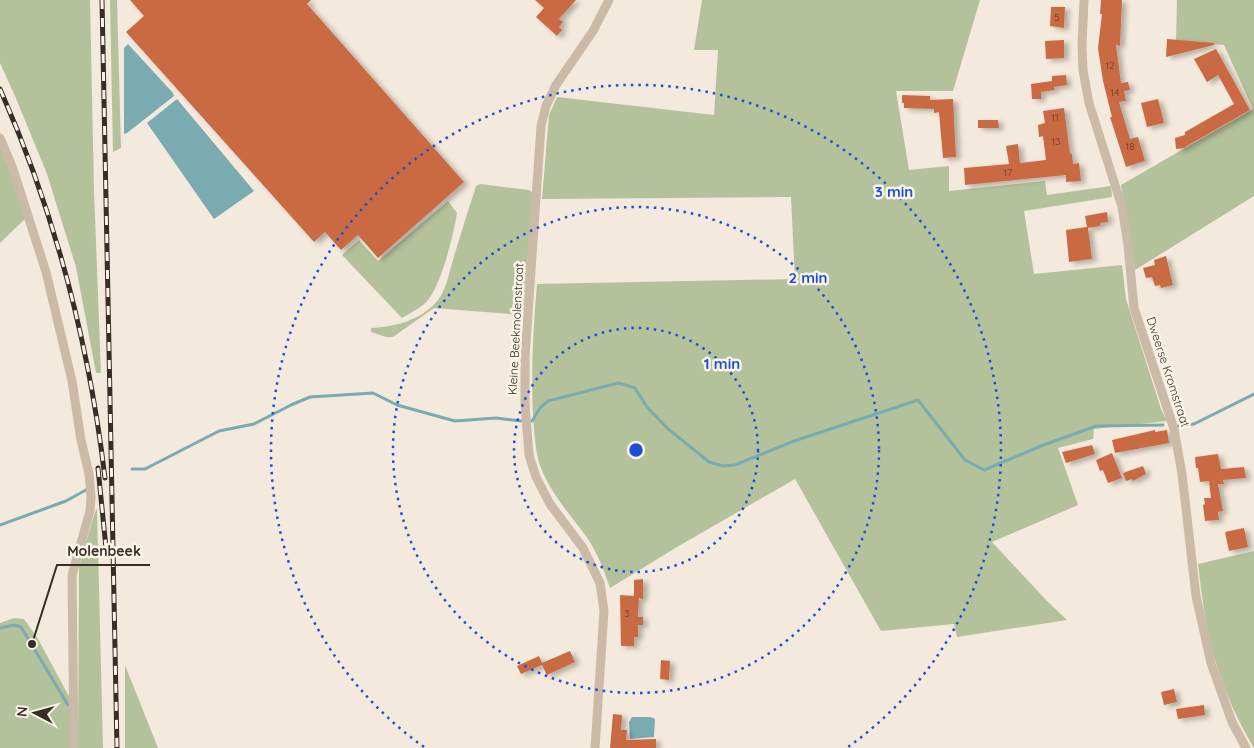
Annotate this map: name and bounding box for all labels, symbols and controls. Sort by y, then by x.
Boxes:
house number: 5 [1054,11,1060,24]
house number: 12 [1105,59,1115,72]
house number: 14 [1111,86,1119,99]
house number: 11 [1051,111,1059,124]
house number: 13 [1052,135,1060,148]
house number: 18 [1125,140,1135,153]
house number: 17 [1004,166,1012,179]
text: 3 min [875,182,913,201]
street label: Kleine Beekmolenstraat [505,263,526,395]
text: 2 min [788,268,828,287]
street label: Dweerse Kromstraat [1144,315,1193,429]
text: 1 min [704,354,740,373]
centre of rings [627,441,645,459]
callout: Molenbeek [57,536,150,565]
text: Molenbeek [67,542,141,560]
house number: 3 [624,607,630,620]
north arrow [10,688,60,738]
text: N [13,706,32,718]

